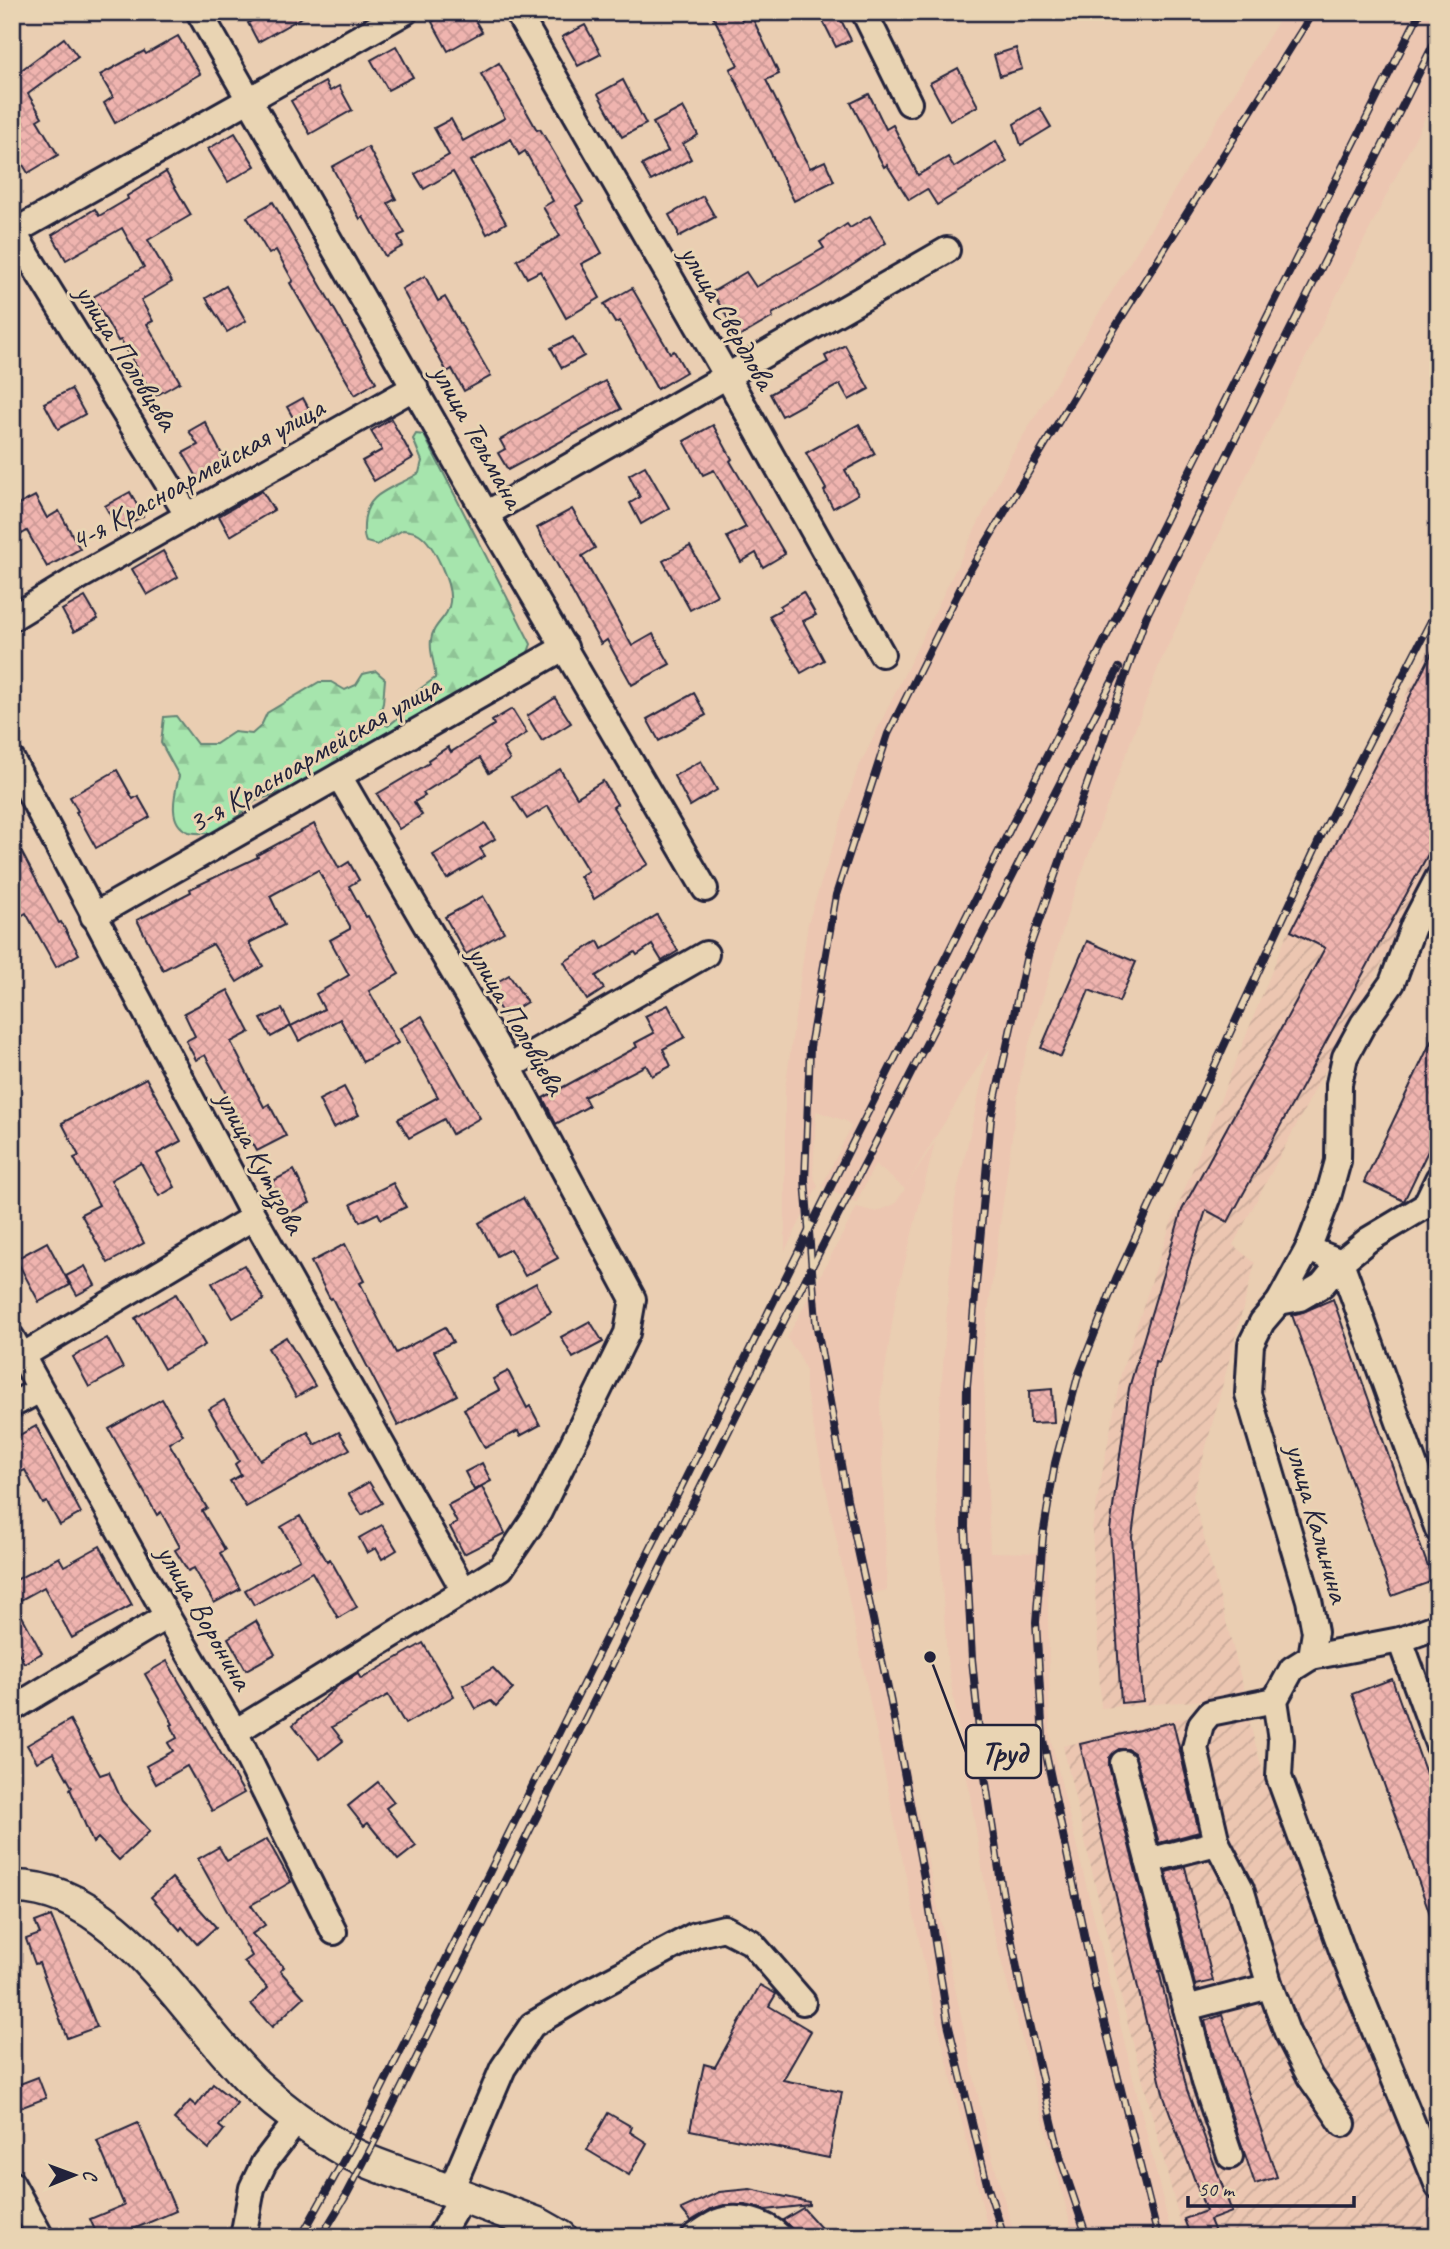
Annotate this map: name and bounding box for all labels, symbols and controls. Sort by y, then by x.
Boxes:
street label: улица Свердлова [670,236,786,398]
street label: улица Половцева [66,275,188,439]
street label: улица Тельмана [422,356,534,517]
street label: 4-я Красноармейская улица [63,387,332,560]
street label: 3-я Красноармейская улица [181,665,448,842]
street label: улица Половцева [458,937,576,1103]
street label: улица Кутузова [206,1082,315,1242]
street label: улица Калинина [1277,1437,1359,1609]
street label: улица Воронина [147,1536,263,1698]
callout: Труд [966,1725,1041,1778]
text: Труд [981,1732,1030,1773]
north arrow [38,2140,108,2210]
scale bar [1188,2165,1354,2209]
text: С [78,2170,102,2182]
text: 50 m [1198,2176,1236,2202]

